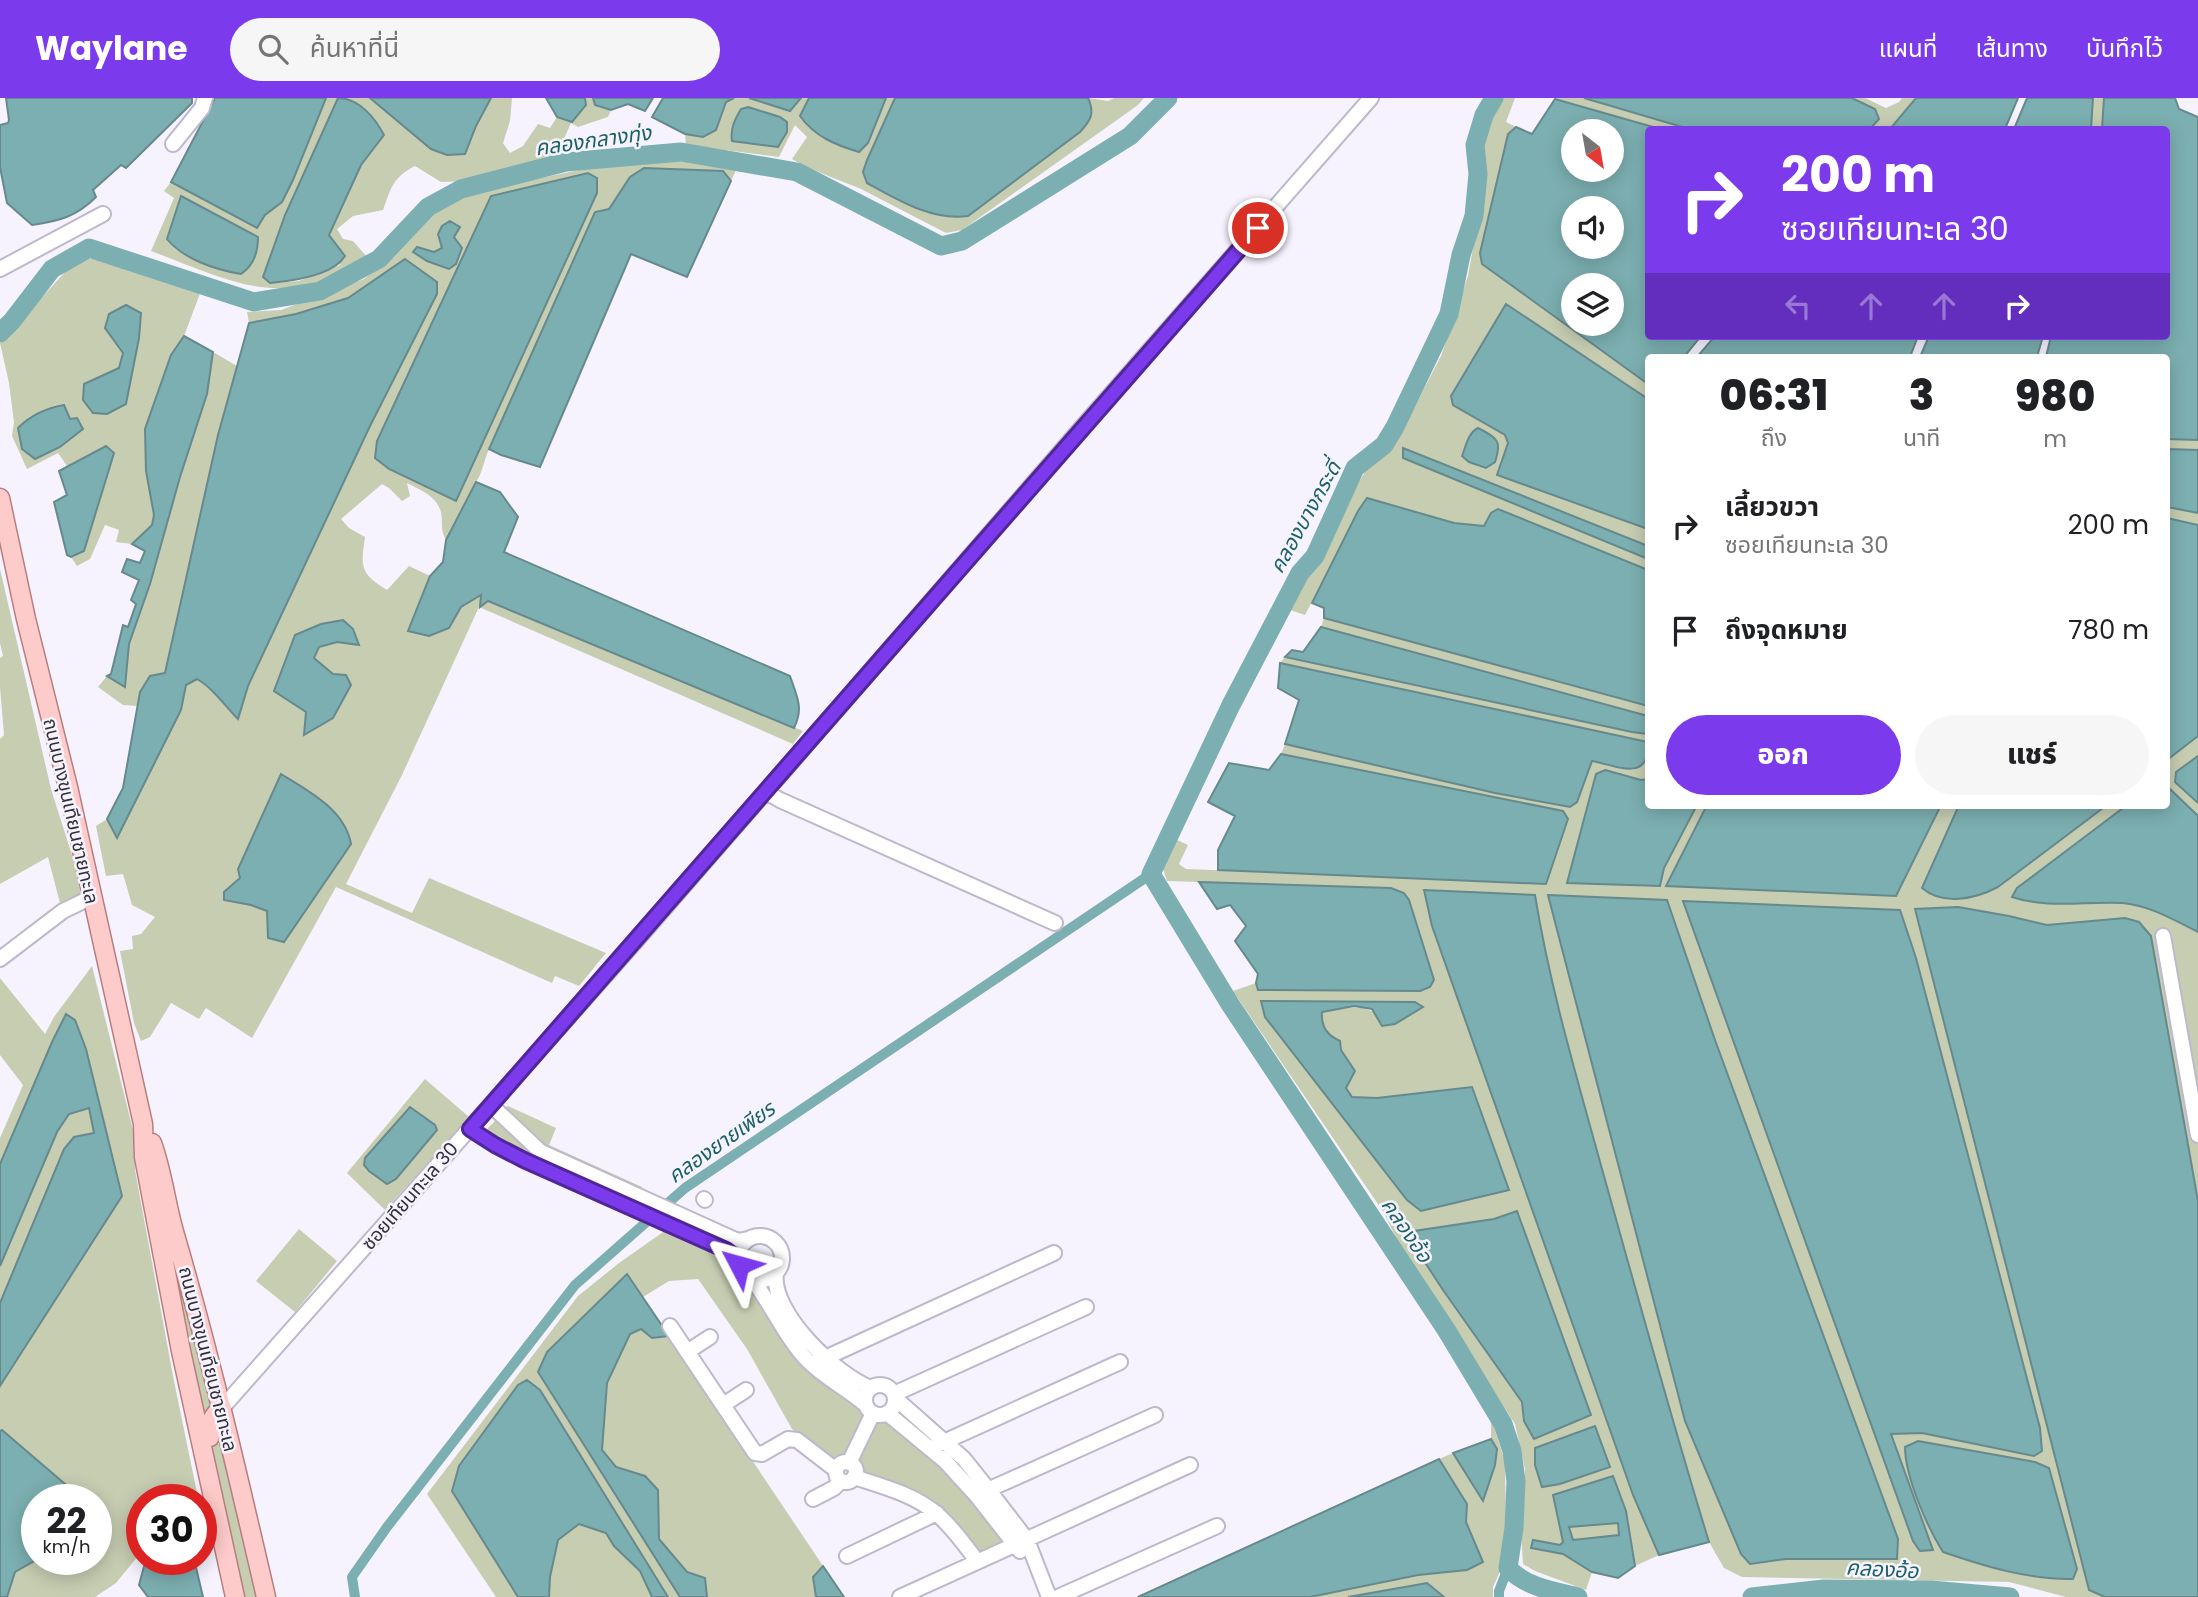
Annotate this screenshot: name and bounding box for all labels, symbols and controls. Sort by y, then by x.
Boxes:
search box [230,18,720,81]
text: Waylane [35,25,188,72]
icon: search [254,30,292,68]
text: ค้นหาที่นี่ [310,30,399,66]
text: แผนที่ [1879,32,1937,65]
text: เส้นทาง [1975,32,2048,65]
text: บันทึกไว้ [2086,32,2163,65]
water label: คลองกลางทุ่ง [533,117,654,162]
north arrow [1561,119,1624,182]
map controls [1561,119,1624,336]
text: 200 m [1781,141,1935,209]
icon: right [1666,154,1757,245]
button: sound [1561,196,1624,259]
pin [1228,198,1288,258]
text: ซอยเทียนทะเล 30 [1781,206,2009,251]
icon: arrive [1239,209,1277,247]
button: layers [1561,273,1624,336]
icon: left [1779,287,1817,325]
icon: ahead [1852,287,1890,325]
icon: ahead [1925,287,1963,325]
icon: right [1998,287,2036,325]
text: 06:31 [1720,366,1828,425]
text: 3 [1909,366,1934,425]
text: 980 [2015,367,2095,426]
text: ถึง [1761,422,1787,454]
text: นาที [1903,422,1940,454]
text: m [2043,423,2067,455]
water label: คลองบางกระดี่ [1262,452,1350,578]
text: เลี้ยวขวา [1725,489,1819,525]
icon: right [1666,507,1704,545]
text: 200 m [2068,507,2149,543]
text: ซอยเทียนทะเล 30 [1725,529,1889,561]
icon: arrive [1666,612,1704,650]
text: ถึงจุดหมาย [1725,612,1848,648]
text: 780 m [2068,612,2149,648]
street label: ถนนบางขุนเทียนชายทะเล [36,715,106,907]
button: ออก [1666,715,1901,795]
button: แชร์ [1915,715,2149,795]
water label: คลองยายเพียร [662,1093,782,1190]
street label: ซอยเทียนทะเล 30 [355,1136,465,1256]
water label: คลองอ้อ [1375,1192,1440,1269]
position arrow [702,1228,776,1302]
street label: ถนนบางขุนเทียนชายทะเล [172,1264,244,1454]
speed limit sign: 30 [126,1484,217,1575]
text: 22 [47,1496,86,1545]
text: km/h [43,1534,90,1559]
water label: คลองอ้อ [1845,1553,1920,1585]

